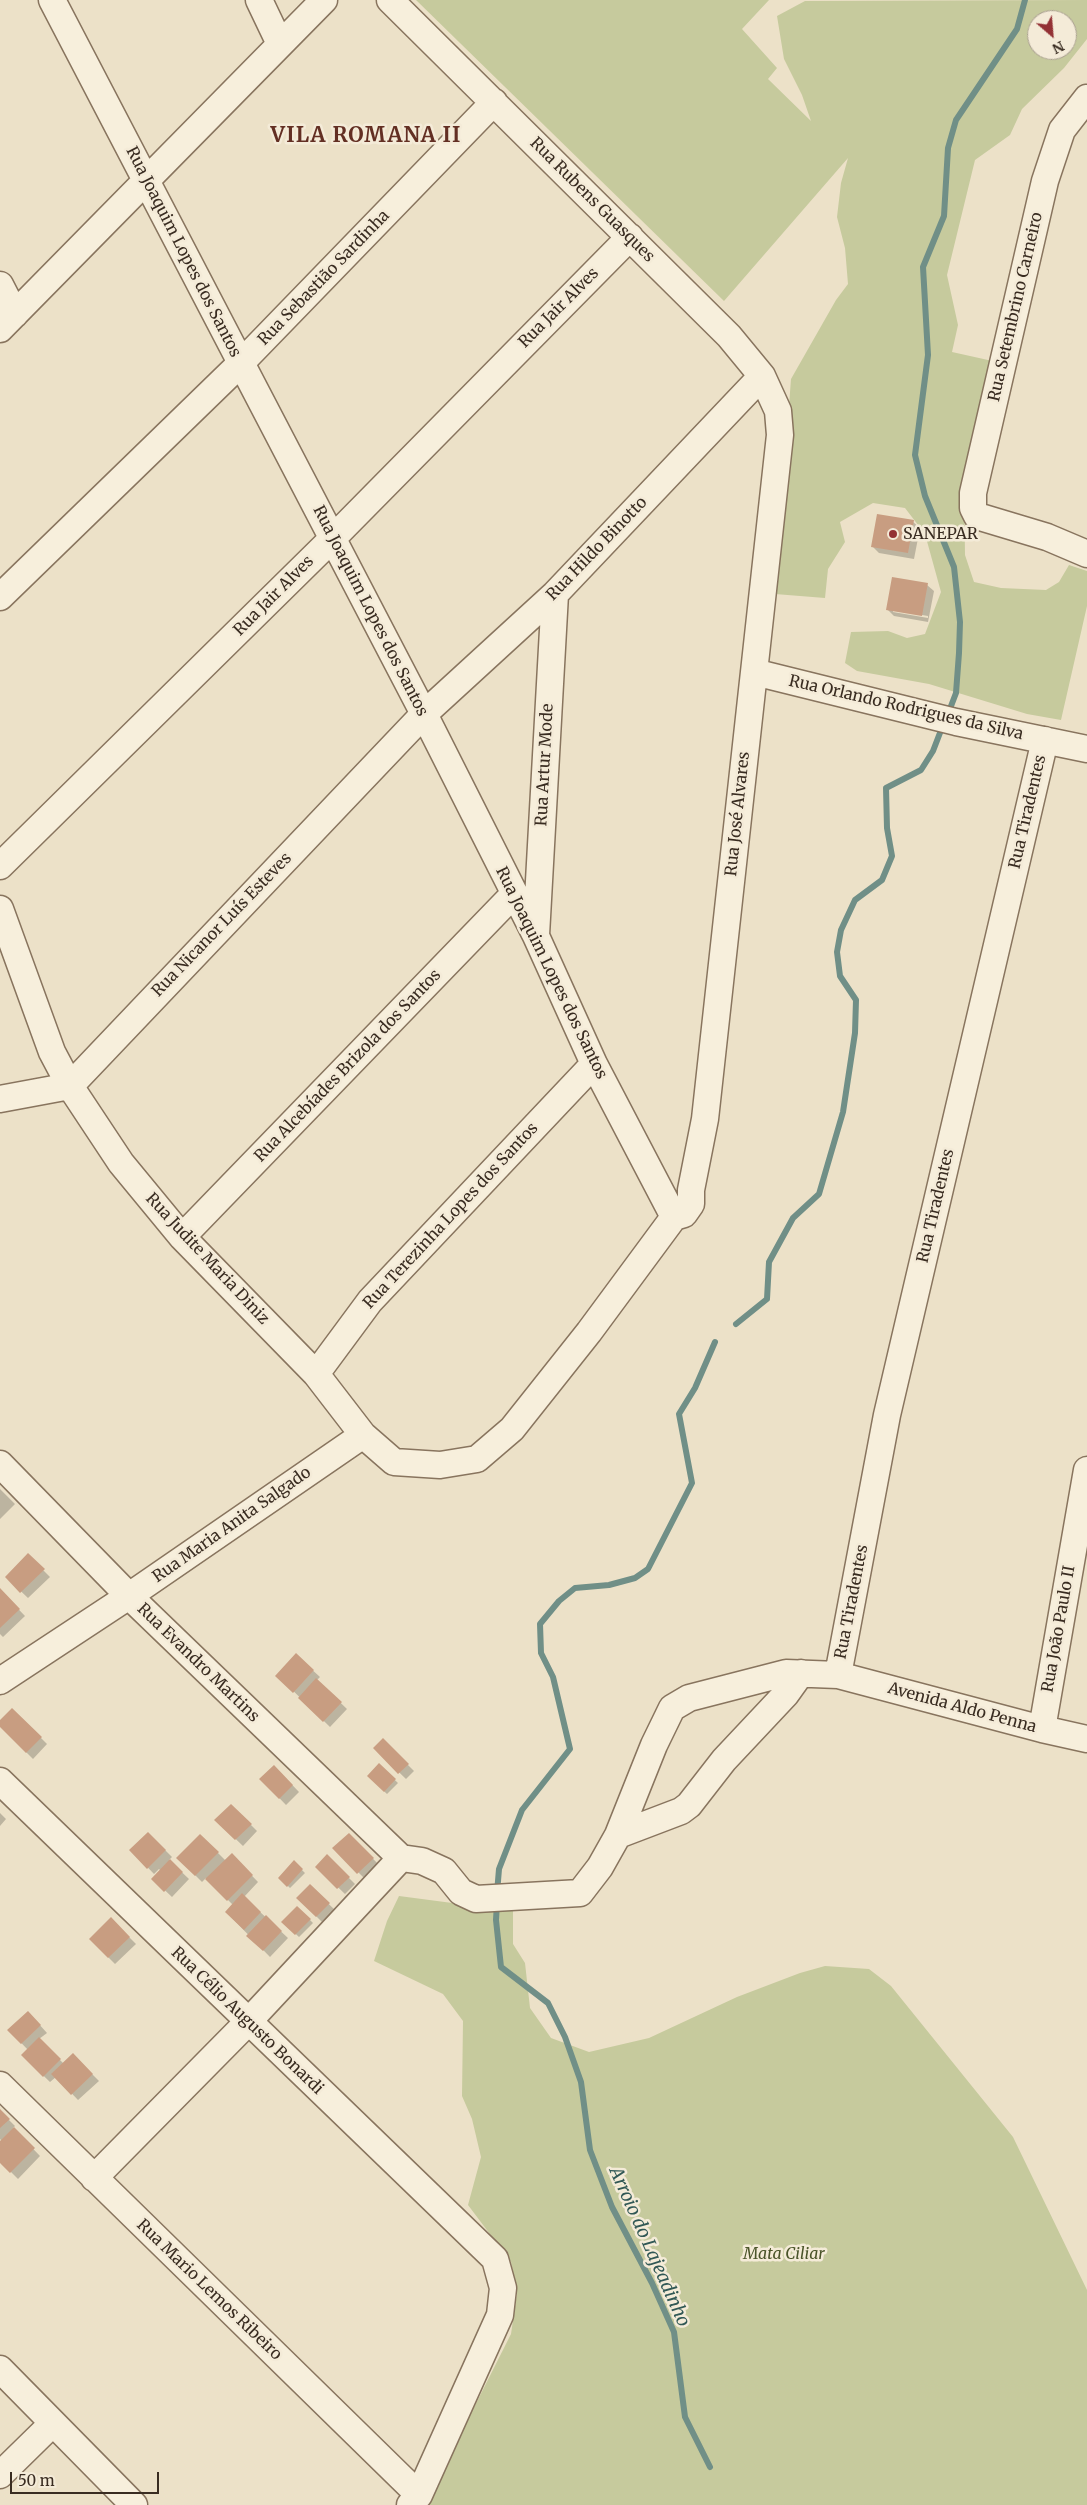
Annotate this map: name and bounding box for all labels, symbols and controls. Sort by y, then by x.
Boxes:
north arrow [1027,10,1077,60]
text: N [1049,37,1067,58]
district label: VILA ROMANA II [269,123,463,149]
street label: Rua Rubens Guasques [526,134,658,266]
street label: Rua Joaquim Lopes dos Santos [121,144,245,360]
street label: Rua Sebastião Sardinha [254,206,394,350]
street label: Rua Setembrino Carneiro [985,211,1047,403]
street label: Rua Jair Alves [515,264,603,352]
street label: Rua Hildo Binotto [543,493,651,605]
street label: Rua Joaquim Lopes dos Santos [308,503,432,719]
place label: SANEPAR [903,524,978,544]
marker: SANEPAR [887,528,899,540]
street label: Rua Jair Alves [230,552,318,640]
street label: Rua Orlando Rodrigues da Silva [787,672,1025,744]
street label: Rua Artur Mode [532,703,558,827]
street label: Rua José Alvares [722,751,754,877]
street label: Rua Tiradentes [1006,753,1050,871]
street label: Rua Nicanor Luís Esteves [148,849,296,1001]
street label: Rua Joaquim Lopes dos Santos [491,864,611,1082]
street label: Rua Alcebíades Brizola dos Santos [251,966,445,1166]
street label: Rua Terezinha Lopes dos Santos [360,1119,542,1313]
street label: Rua Tiradentes [914,1147,958,1265]
street label: Rua Judite Maria Diniz [141,1189,273,1329]
street label: Rua Maria Anita Salgado [149,1463,315,1587]
street label: Rua Tiradentes [832,1543,872,1661]
street label: Rua João Paulo II [1038,1564,1080,1694]
street label: Rua Evandro Martins [133,1600,263,1726]
street label: Avenida Aldo Penna [886,1679,1038,1737]
street label: Rua Célio Augusto Bonardi [167,1943,327,2099]
water label: Arroio do Lajeadinho [604,2164,694,2330]
street label: Rua Mario Lemos Ribeiro [132,2216,286,2364]
park label: Mata Ciliar [743,2244,825,2264]
scale bar [12,2462,161,2494]
text: 50 m [18,2471,55,2490]

